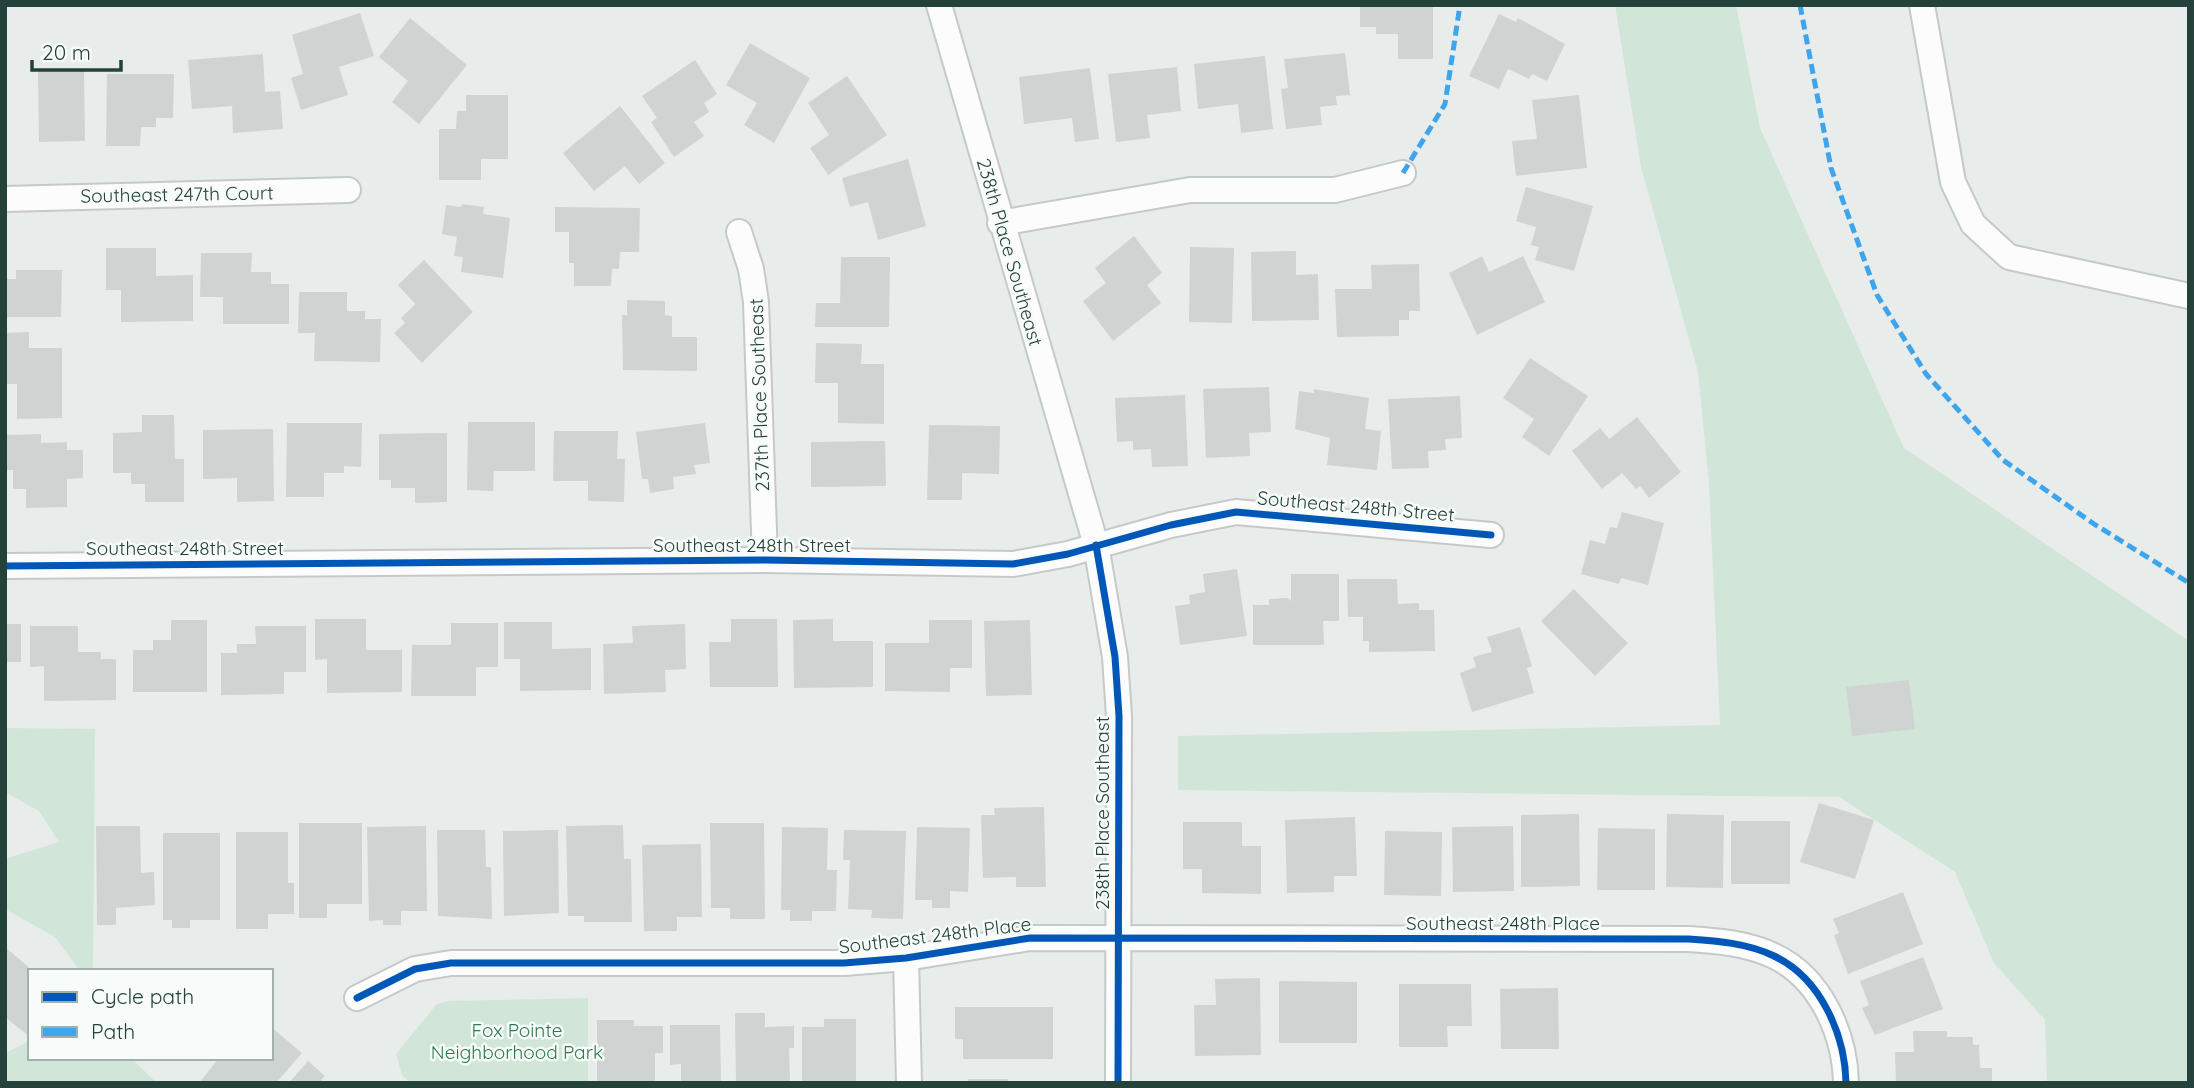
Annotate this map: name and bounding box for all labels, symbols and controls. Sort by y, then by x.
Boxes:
scale bar [32,28,121,72]
text: 20 m [42,39,91,65]
street label: 238th Place Southeast [972,155,1048,349]
street label: Southeast 247th Court [80,180,274,208]
street label: 237th Place Southeast [744,298,774,492]
street label: Southeast 248th Street [1256,485,1456,527]
street label: Southeast 248th Street [653,533,851,557]
street label: Southeast 248th Street [86,536,284,560]
street label: 238th Place Southeast [1090,716,1114,910]
street label: Southeast 248th Place [837,911,1033,959]
street label: Southeast 248th Place [1406,911,1600,935]
legend [28,969,273,1060]
text: Cycle path [91,983,194,1009]
text: Path [91,1018,135,1044]
park label: Fox Pointe Neighborhood Park [431,1018,603,1064]

